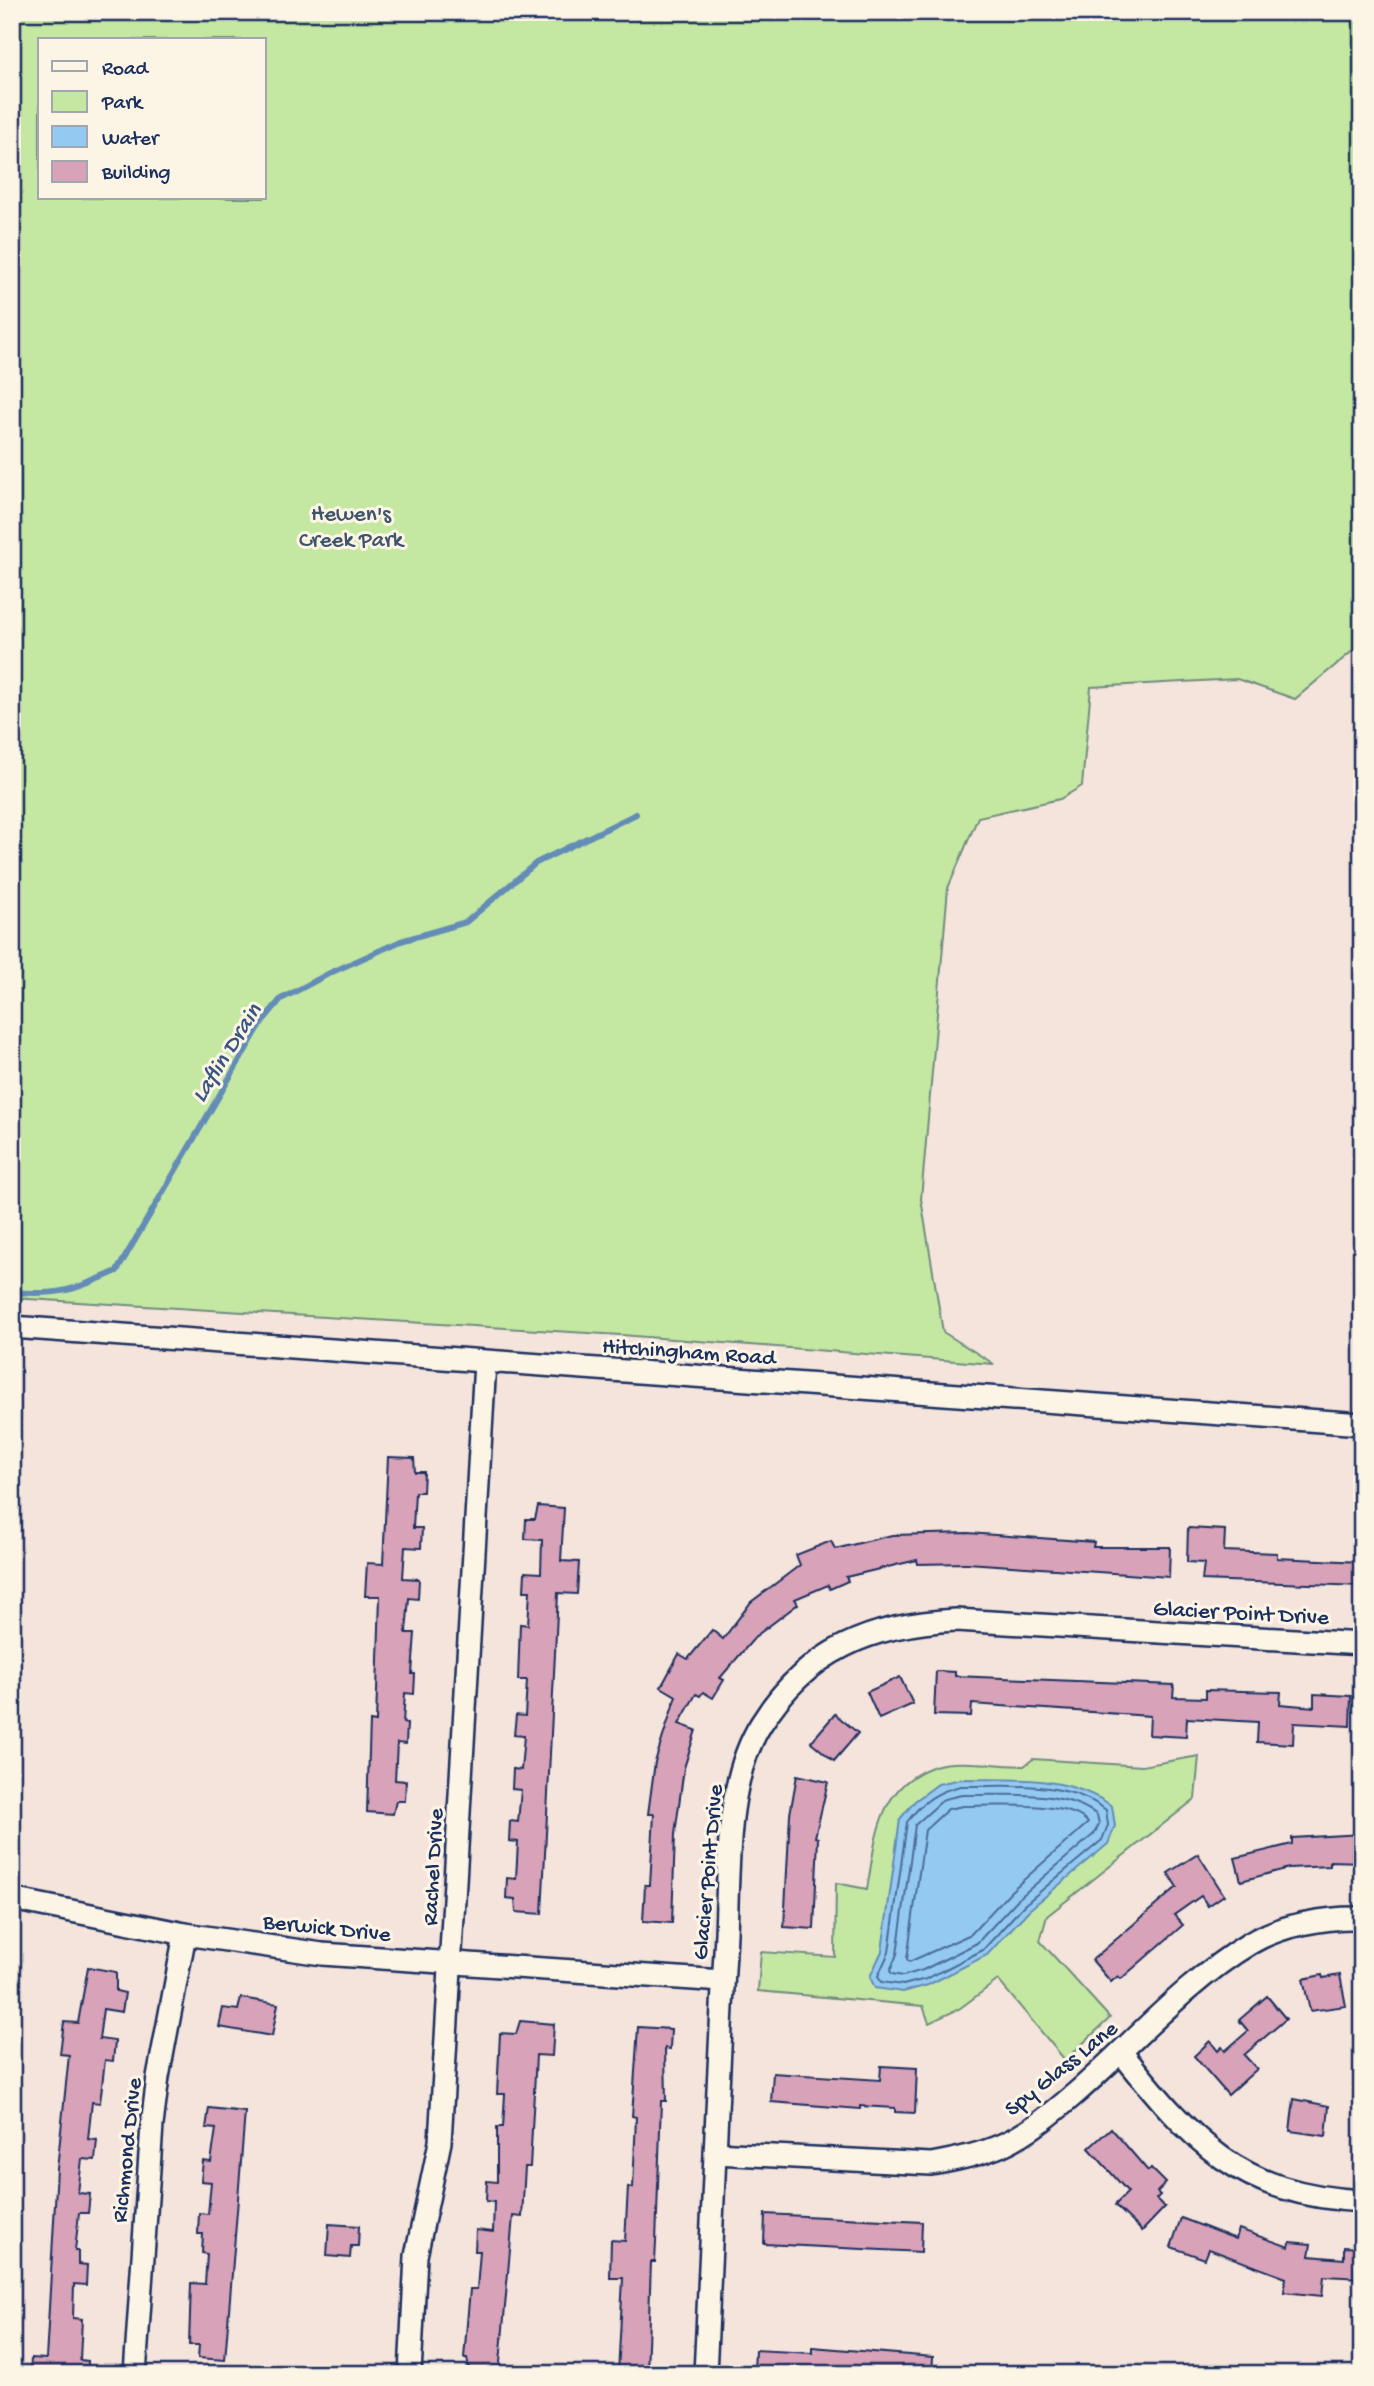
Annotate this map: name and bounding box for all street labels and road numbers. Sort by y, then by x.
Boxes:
street label: Hitchingham Road [601,1334,778,1373]
street label: Glacier Point Drive [1152,1596,1331,1633]
street label: Glacier Point Drive [688,1782,731,1961]
street label: Rachel Drive [418,1807,451,1927]
street label: Berwick Drive [260,1909,393,1950]
street label: Spy Glass Lane [1000,2015,1125,2123]
street label: Richmond Drive [107,2076,150,2224]

